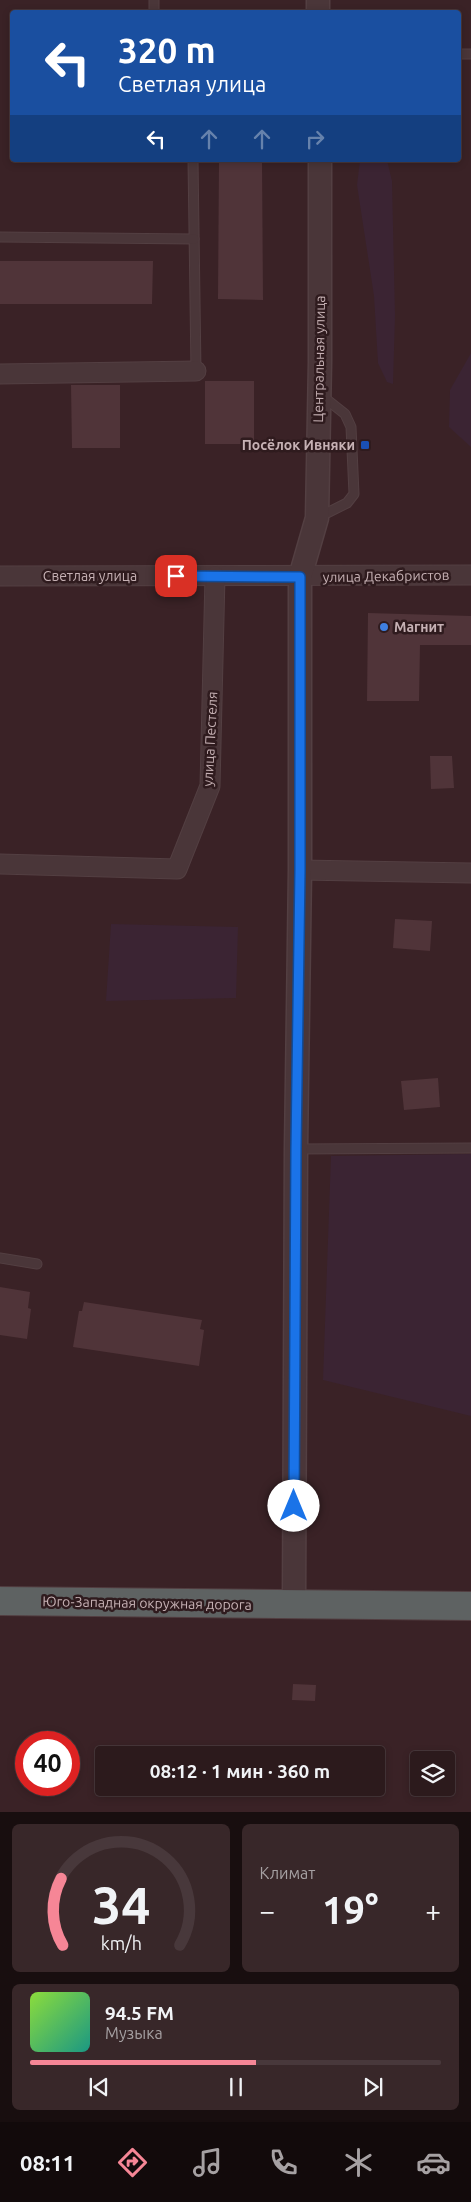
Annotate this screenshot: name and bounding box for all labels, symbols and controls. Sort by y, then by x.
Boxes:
icon: left [35,30,100,95]
text: 320 m [118,30,216,70]
text: Светлая улица [118,71,266,96]
icon: left [142,125,170,153]
icon: ahead [195,125,223,153]
icon: ahead [248,125,276,153]
icon: right [301,125,329,153]
street label: Центральная улица [310,295,328,423]
place label: Посёлок Ивняки [242,437,355,453]
marker: Посёлок Ивняки [359,439,371,451]
pin [155,555,197,597]
icon: arrive [162,562,190,590]
street label: улица Декабристов [322,567,450,585]
street label: Светлая улица [43,568,137,584]
place label: Магнит [394,619,444,635]
marker: Магнит [378,621,390,633]
street label: улица Пестеля [200,691,220,787]
position arrow [267,1479,319,1531]
street label: Юго-Западная окружная дорога [42,1593,252,1613]
speed limit sign: 40 [15,1731,80,1796]
map controls [410,1751,455,1796]
button: layers [410,1751,455,1796]
text: 08:12 · 1 мин · 360 m [150,1760,330,1782]
text: Климат [260,1864,315,1882]
text: 34 [91,1876,150,1934]
text: 19° [322,1889,378,1931]
text: − [260,1895,275,1926]
text: + [425,1895,441,1926]
text: km/h [100,1933,141,1953]
text: 94.5 FM [105,2002,174,2024]
text: Музыка [105,2024,163,2042]
icon: previous [85,2073,113,2101]
icon: pause [222,2073,250,2101]
icon: next [359,2073,387,2101]
icon: directions [115,2145,150,2180]
icon: music [190,2145,225,2180]
icon: phone [266,2145,301,2180]
icon: climate [341,2145,376,2180]
icon: car [416,2145,451,2180]
text: 08:11 [20,2150,75,2175]

